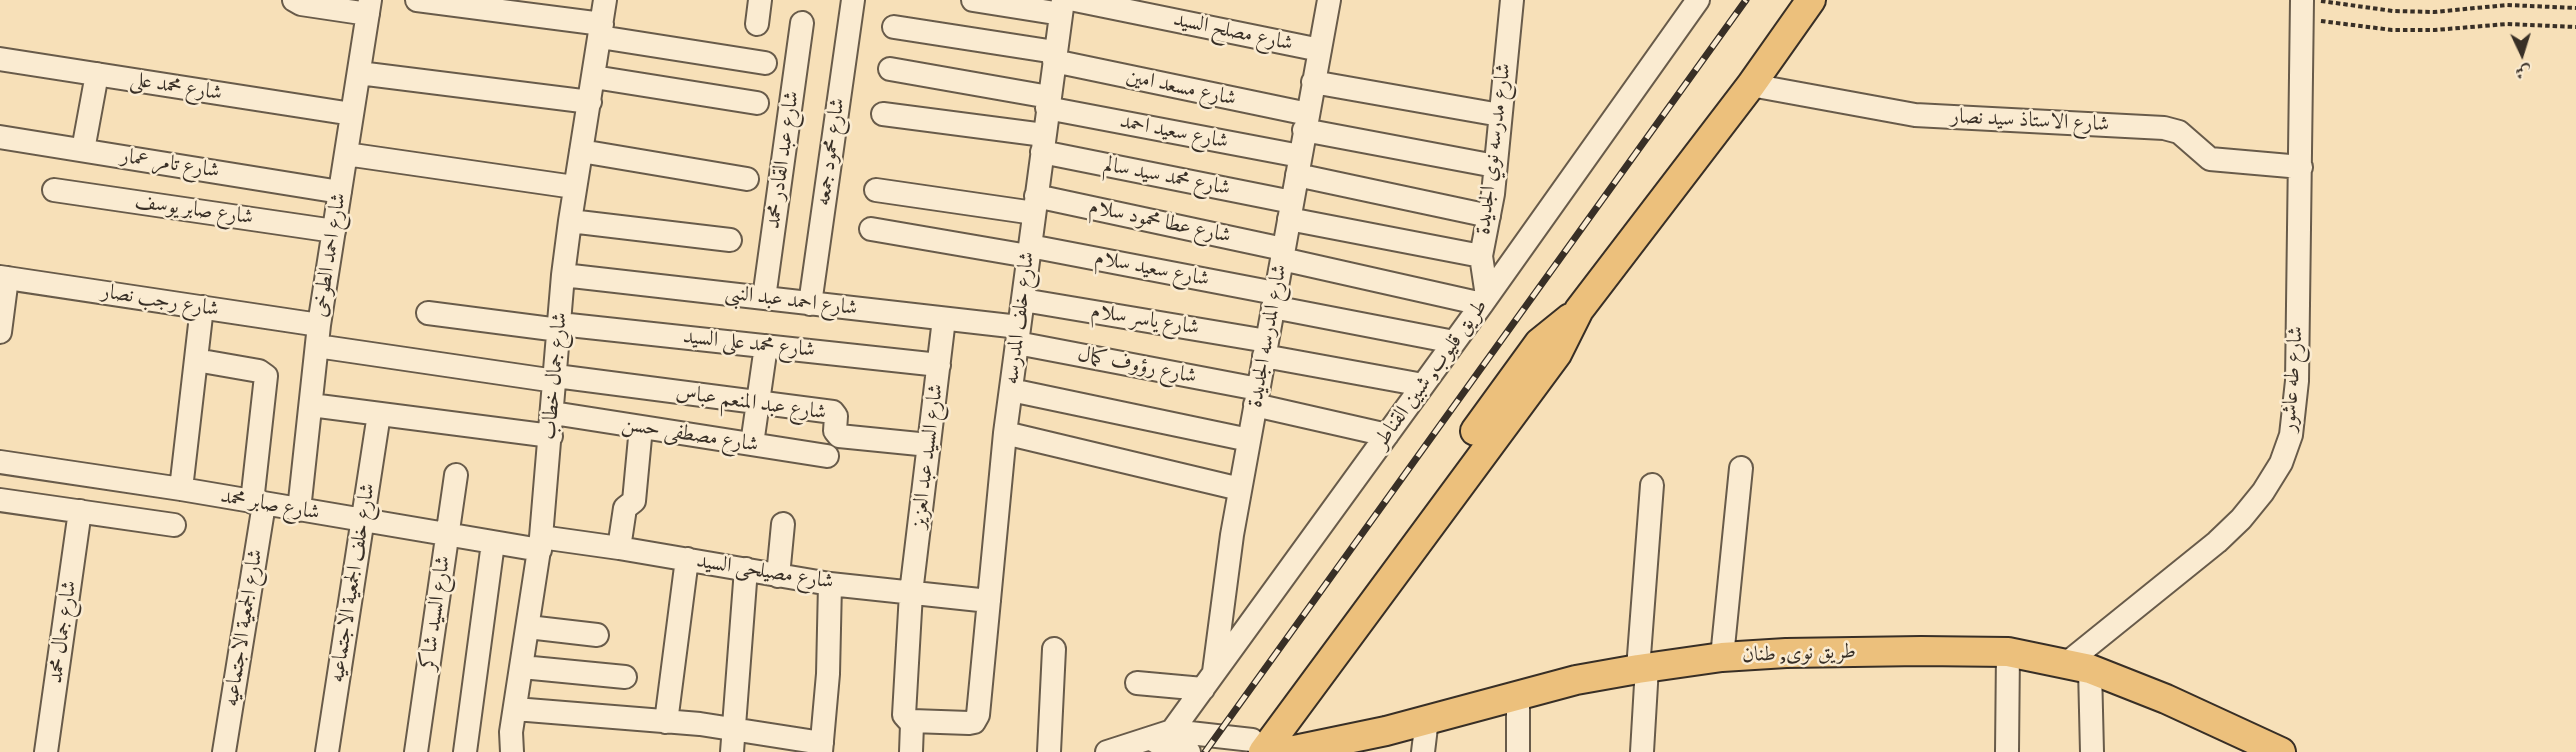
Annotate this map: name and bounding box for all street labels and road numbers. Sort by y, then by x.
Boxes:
street label: شارع مصلح السيد [1171,7,1295,57]
street label: شارع مدرسه نوي الجديدة [1471,62,1517,236]
street label: شارع مسعد امين [1124,64,1238,112]
street label: شارع محمد على [128,67,224,107]
street label: شارع عبد القادر محمد [761,89,805,231]
street label: شارع محمود جمعه [811,97,851,207]
street label: شارع الاستاذ سيد نصار [1950,104,2110,138]
street label: شارع سعيد احمد [1118,109,1230,155]
street label: شارع تامر عمار [119,144,221,184]
street label: شارع محمد سيد سالم [1102,152,1232,202]
street label: شارع صابر يوسف [133,189,255,231]
street label: شارع احمد الطوخى [308,191,352,319]
street label: شارع عطا محمود سلام [1087,195,1233,249]
street label: شارع سعيد سلام [1093,246,1211,292]
street label: شارع خلف المدرسه [999,250,1041,386]
street label: شارع المدرسه الجديدة [1243,263,1293,409]
street label: شارع رجب نصار [100,279,220,323]
street label: شارع احمد عبد النبى [723,280,859,322]
street label: طريق قليوب, شبين القناطر [1369,295,1493,453]
street label: شارع ياسر سلام [1089,299,1201,341]
street label: شارع جمال خطاب [537,311,573,441]
street label: شارع محمد على السيد [682,325,816,363]
street label: شارع طه عاشور [2277,325,2309,433]
street label: شارع رؤوف كمال [1075,342,1199,390]
street label: شارع عبد المنعم عباس [674,380,828,426]
street label: شارع السيد عبد العزيز [907,382,949,530]
street label: شارع مصطفى حسن [620,412,760,458]
street label: شارع خلف الجمعية الاجتماعيه [325,482,381,684]
street label: شارع صابر محمد [218,484,322,526]
street label: شارع الجمعية الاجتماعيه [219,548,269,708]
street label: شارع مصيلحى السيد [695,549,835,595]
street label: شارع السيد شاكر [416,554,456,672]
street label: شارع جمال محمد [43,579,83,685]
street label: طريق نوى, طنان [1742,639,1856,669]

